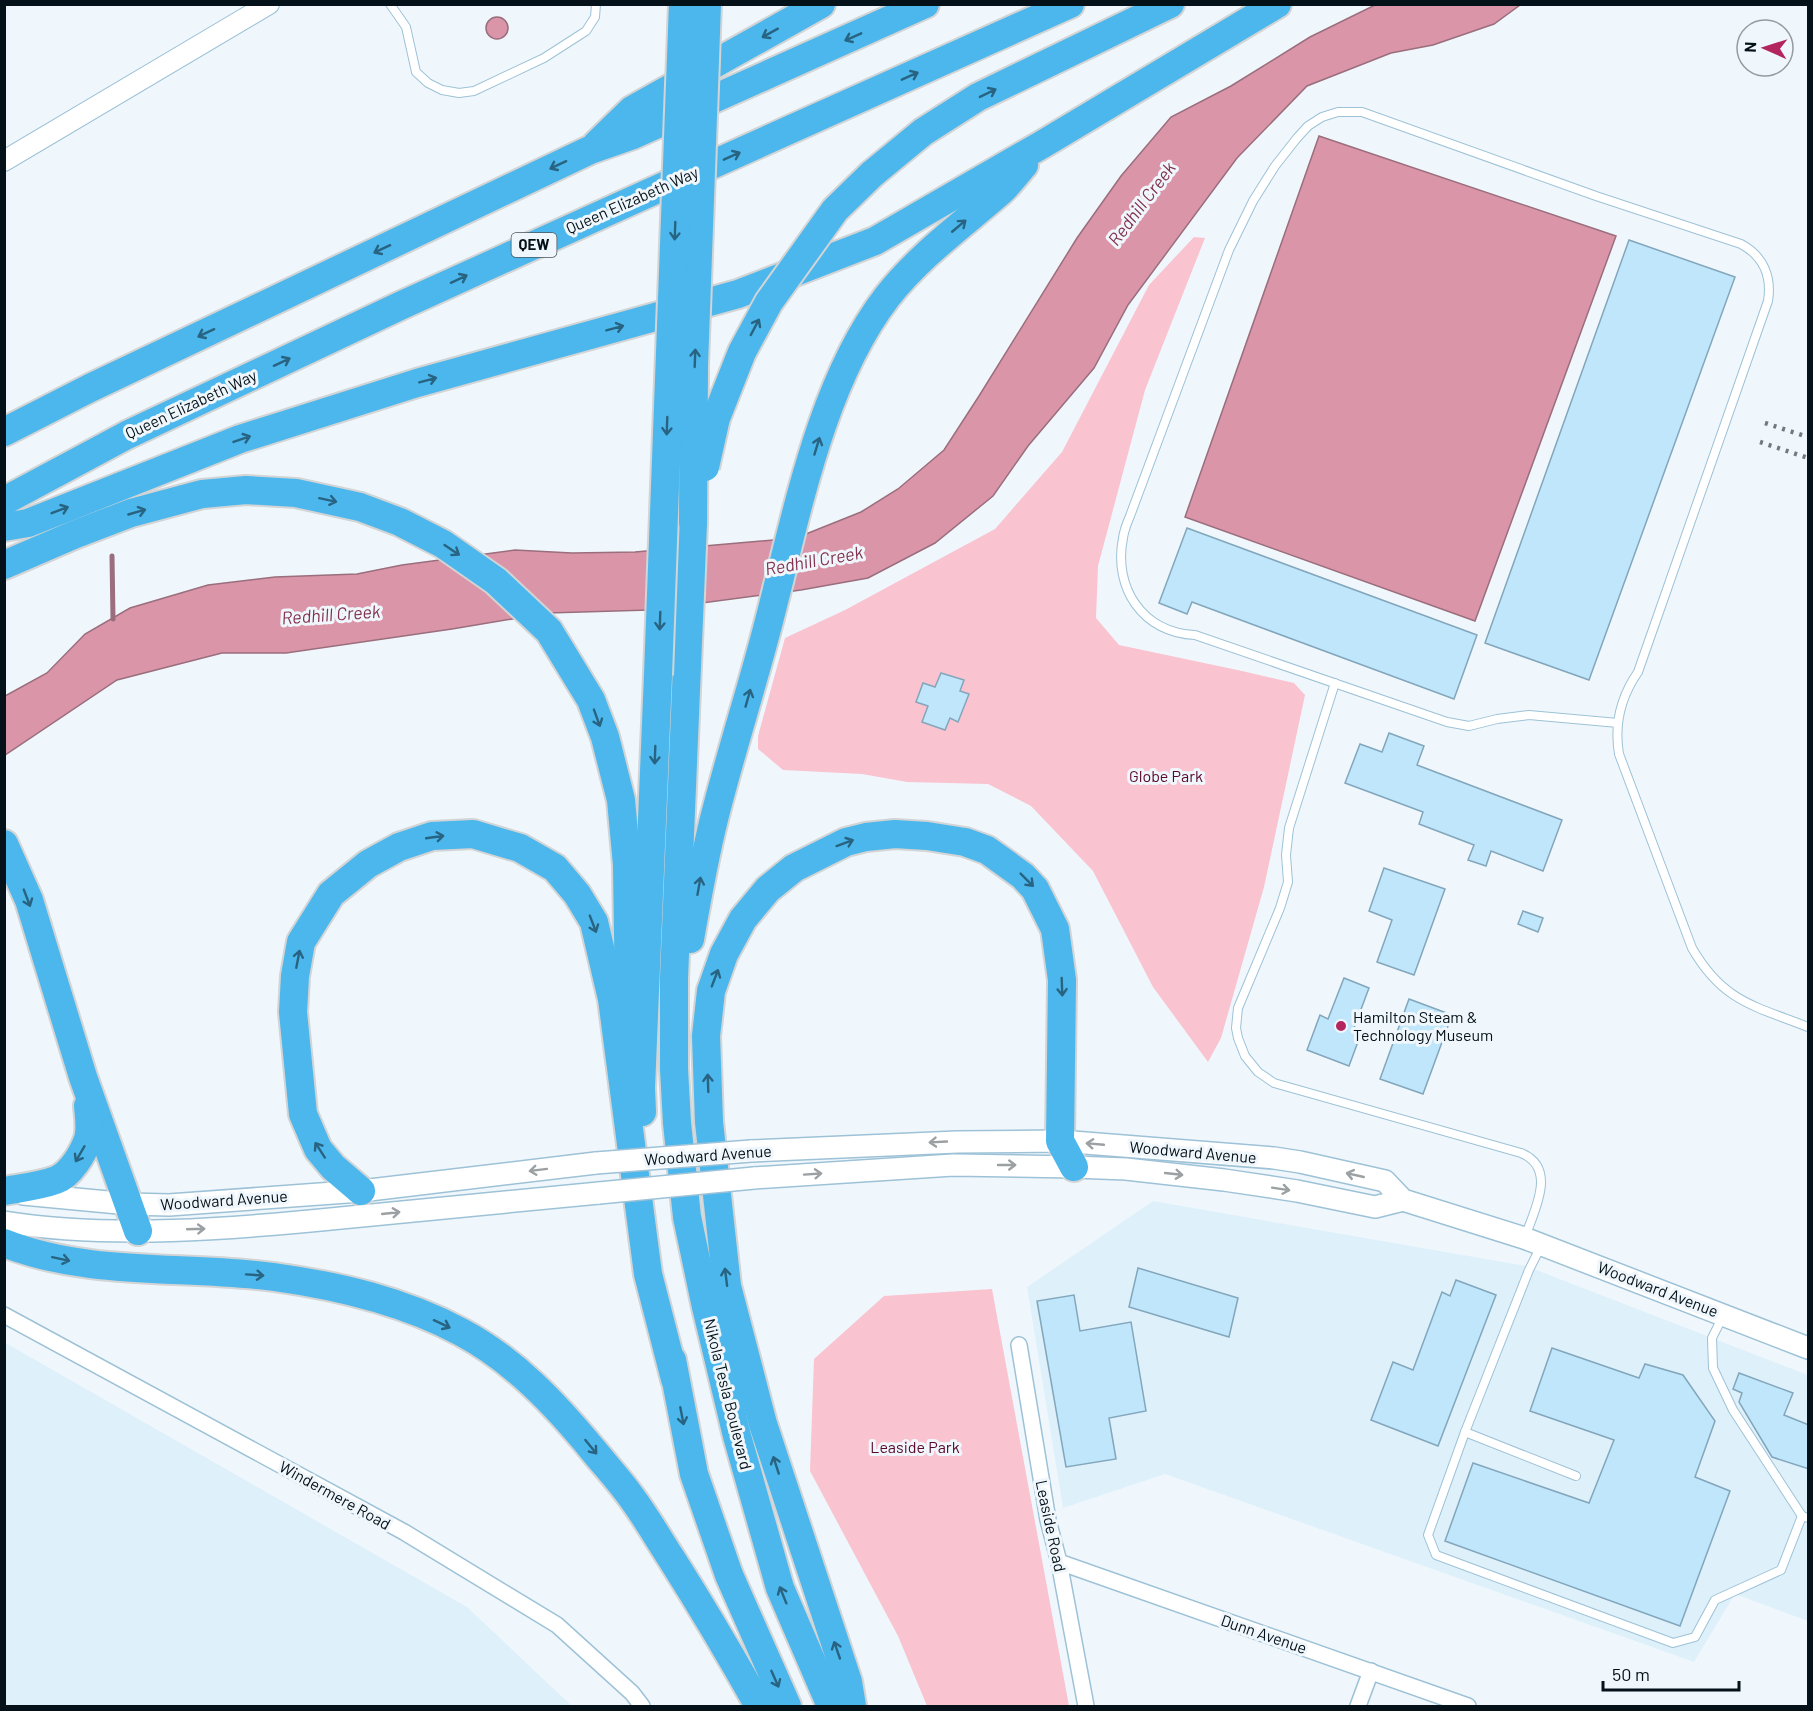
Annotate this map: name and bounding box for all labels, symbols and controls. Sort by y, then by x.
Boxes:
north arrow [1735,18,1795,78]
one-way arrow [761,28,779,39]
one-way arrow [844,32,862,43]
text: N [1740,41,1759,53]
one-way arrow [900,70,919,81]
one-way arrow [978,86,996,98]
one-way arrow [723,149,741,160]
water label: Redhill Creek [1103,157,1180,250]
one-way arrow [550,160,568,172]
street label: Queen Elizabeth Way [563,162,701,237]
one-way arrow [951,219,966,233]
one-way arrow [669,220,680,240]
road number: QEW [512,233,556,257]
one-way arrow [374,244,392,256]
one-way arrow [449,273,467,285]
one-way arrow [750,318,762,336]
one-way arrow [606,322,625,333]
one-way arrow [198,327,216,339]
one-way arrow [689,349,700,369]
one-way arrow [272,355,290,367]
street label: Queen Elizabeth Way [122,364,260,442]
one-way arrow [418,374,437,385]
one-way arrow [662,415,673,435]
one-way arrow [232,432,251,443]
one-way arrow [812,437,823,456]
one-way arrow [318,495,338,506]
one-way arrow [50,504,69,515]
one-way arrow [127,506,146,517]
water label: Redhill Creek [763,541,865,579]
one-way arrow [443,544,459,556]
water label: Redhill Creek [281,600,381,628]
one-way arrow [655,610,666,630]
one-way arrow [743,689,754,708]
one-way arrow [593,708,604,726]
one-way arrow [650,744,661,764]
park label: Globe Park [1129,766,1203,785]
one-way arrow [425,831,445,842]
one-way arrow [835,837,854,848]
one-way arrow [1019,873,1034,888]
one-way arrow [694,877,705,897]
one-way arrow [22,888,33,906]
one-way arrow [588,914,599,932]
one-way arrow [293,950,304,970]
one-way arrow [711,969,722,988]
one-way arrow [1056,977,1067,997]
place label: Hamilton Steam & Technology Museum [1353,1007,1493,1044]
marker: Hamilton Steam & Technology Museum [1334,1019,1348,1033]
one-way arrow [702,1073,714,1093]
street label: Woodward Avenue [1129,1136,1257,1167]
one-way arrow [929,1137,949,1148]
one-way arrow [1086,1138,1106,1149]
street label: Woodward Avenue [644,1141,772,1168]
one-way arrow [314,1142,326,1158]
one-way arrow [73,1145,85,1162]
one-way arrow [997,1159,1017,1171]
one-way arrow [529,1164,549,1175]
one-way arrow [1346,1168,1365,1180]
one-way arrow [802,1169,822,1180]
one-way arrow [1164,1169,1184,1180]
one-way arrow [1271,1184,1291,1195]
street label: Woodward Avenue [160,1186,288,1213]
one-way arrow [380,1207,400,1218]
one-way arrow [186,1223,206,1235]
one-way arrow [50,1254,70,1265]
street label: Woodward Avenue [1595,1257,1721,1320]
one-way arrow [721,1267,732,1287]
one-way arrow [244,1270,264,1281]
street label: Nikola Tesla Boulevard [701,1316,756,1471]
one-way arrow [433,1318,451,1330]
one-way arrow [677,1406,688,1426]
park label: Leaside Park [870,1437,960,1456]
one-way arrow [584,1439,597,1455]
street label: Windermere Road [276,1456,394,1533]
one-way arrow [770,1456,781,1475]
street label: Leaside Road [1032,1478,1070,1574]
one-way arrow [777,1586,788,1604]
street label: Dunn Avenue [1219,1610,1310,1657]
one-way arrow [831,1641,842,1660]
scale bar [1603,1654,1740,1692]
text: 50 m [1612,1663,1650,1685]
one-way arrow [770,1669,781,1687]

